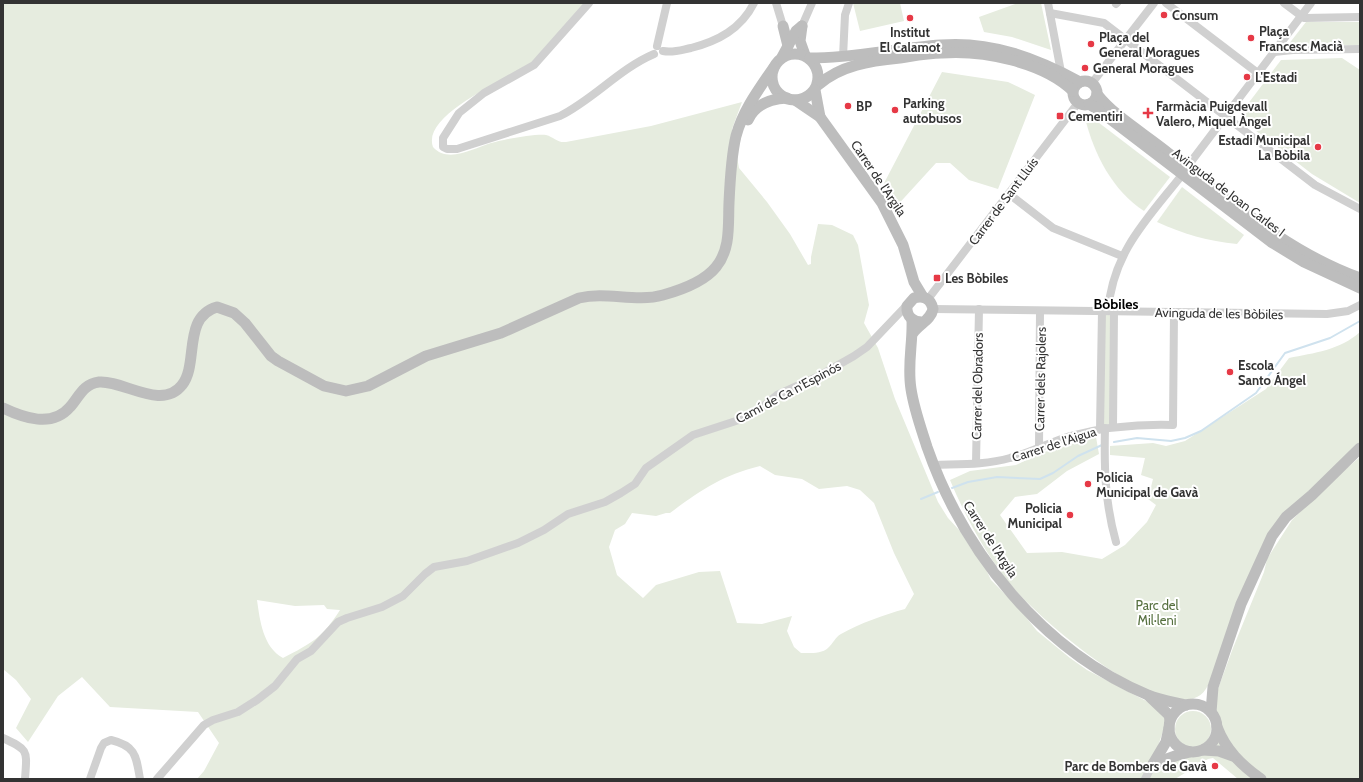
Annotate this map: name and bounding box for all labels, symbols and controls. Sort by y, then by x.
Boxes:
place label: Consum [1172,7,1218,23]
marker: Consum [1159,10,1169,20]
marker: Institut El Calamot [905,13,915,23]
place label: Plaça Francesc Macià [1259,23,1343,54]
place label: Institut El Calamot [879,24,941,55]
place label: Plaça del General Moragues [1099,29,1200,60]
marker: Plaça Francesc Macià [1246,33,1256,43]
marker: Plaça del General Moragues [1086,39,1096,49]
place label: General Moragues [1093,60,1194,76]
marker: General Moragues [1080,63,1090,73]
place label: L'Estadi [1255,69,1297,85]
marker: L'Estadi [1242,72,1252,82]
place label: Parking autobusos [903,95,962,126]
place label: BP [856,98,872,114]
place label: Farmàcia Puigdevall Valero, Miquel Àngel [1156,98,1272,129]
marker: BP [843,101,853,111]
marker: Parking autobusos [890,105,900,115]
place label: Cementiri [1068,108,1123,124]
marker: Farmàcia Puigdevall Valero, Miquel Àngel [1143,108,1153,118]
marker: Cementiri [1055,111,1065,121]
place label: Estadi Municipal La Bòbila [1218,132,1311,163]
street label: Carrer de l'Argila [848,137,911,220]
marker: Estadi Municipal La Bòbila [1313,142,1323,152]
street label: Avinguda de Joan Carles I [1170,144,1288,240]
street label: Carrer de Sant Lluís [965,154,1042,248]
place label: Les Bòbiles [945,270,1009,286]
marker: Les Bòbiles [932,273,942,283]
district label: Bòbiles [1094,295,1138,313]
street label: Avinguda de les Bòbiles [1155,304,1284,322]
street label: Carrer dels Rajolers [1031,326,1050,431]
street label: Carrer del Obradors [968,332,986,440]
street label: Camí de Ca n'Espinós [733,357,844,427]
place label: Escola Santo Ángel [1238,357,1306,388]
marker: Escola Santo Ángel [1225,367,1235,377]
street label: Carrer de l'Aigua [1010,423,1099,465]
place label: Policia Municipal de Gavà [1096,469,1199,500]
marker: Policia Municipal de Gavà [1083,479,1093,489]
street label: Carrer de l'Argila [960,498,1022,581]
place label: Policia Municipal [1007,500,1063,531]
marker: Policia Municipal [1065,510,1075,520]
park label: Parc del Mil·leni [1135,597,1179,628]
place label: Parc de Bombers de Gavà [1064,758,1208,774]
marker: Parc de Bombers de Gavà [1210,761,1220,771]

